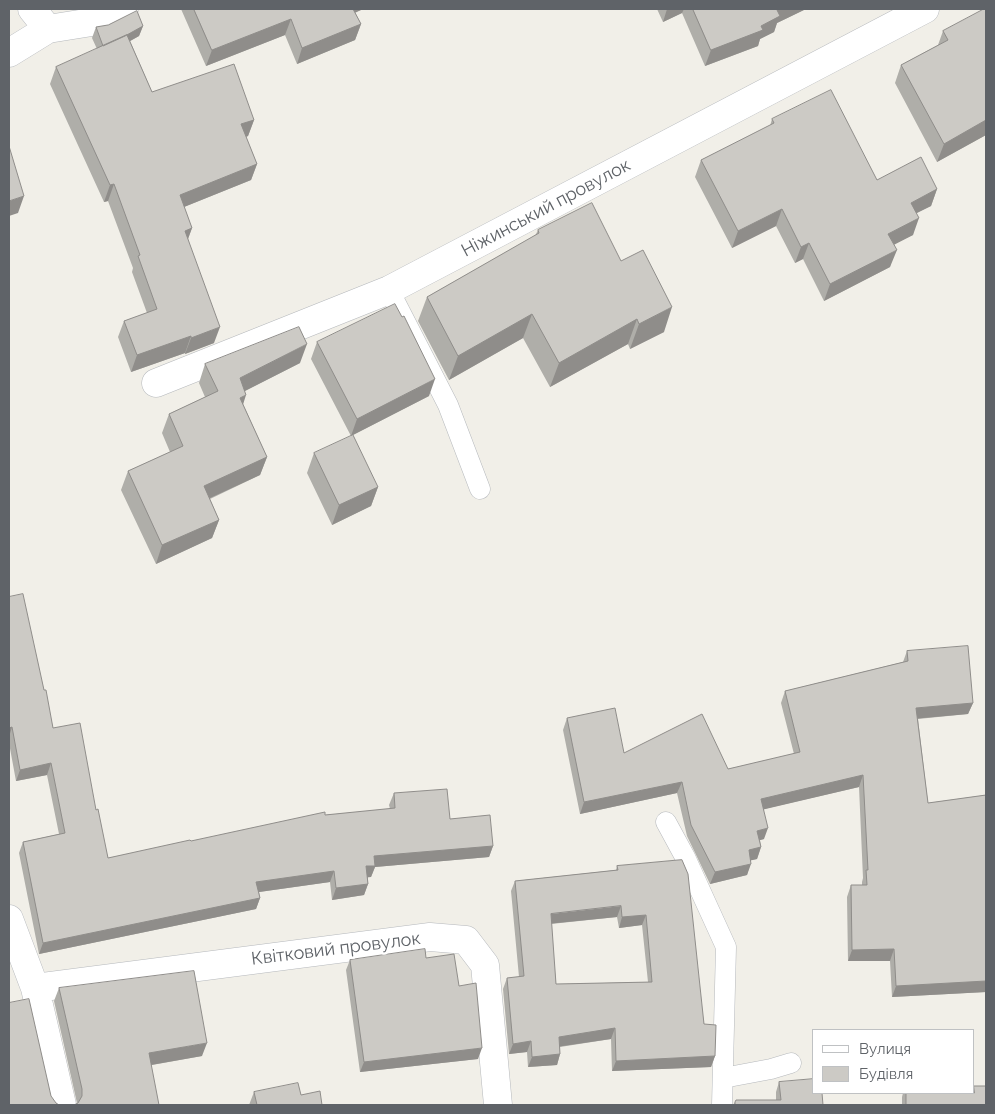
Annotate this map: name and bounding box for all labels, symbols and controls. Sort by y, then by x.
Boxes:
street label: Ніжинський провулок [458,154,634,262]
street label: Квітковий провулок [250,928,422,970]
legend [812,1029,975,1094]
text: Вулиця [859,1040,911,1058]
text: Будівля [859,1065,913,1083]

